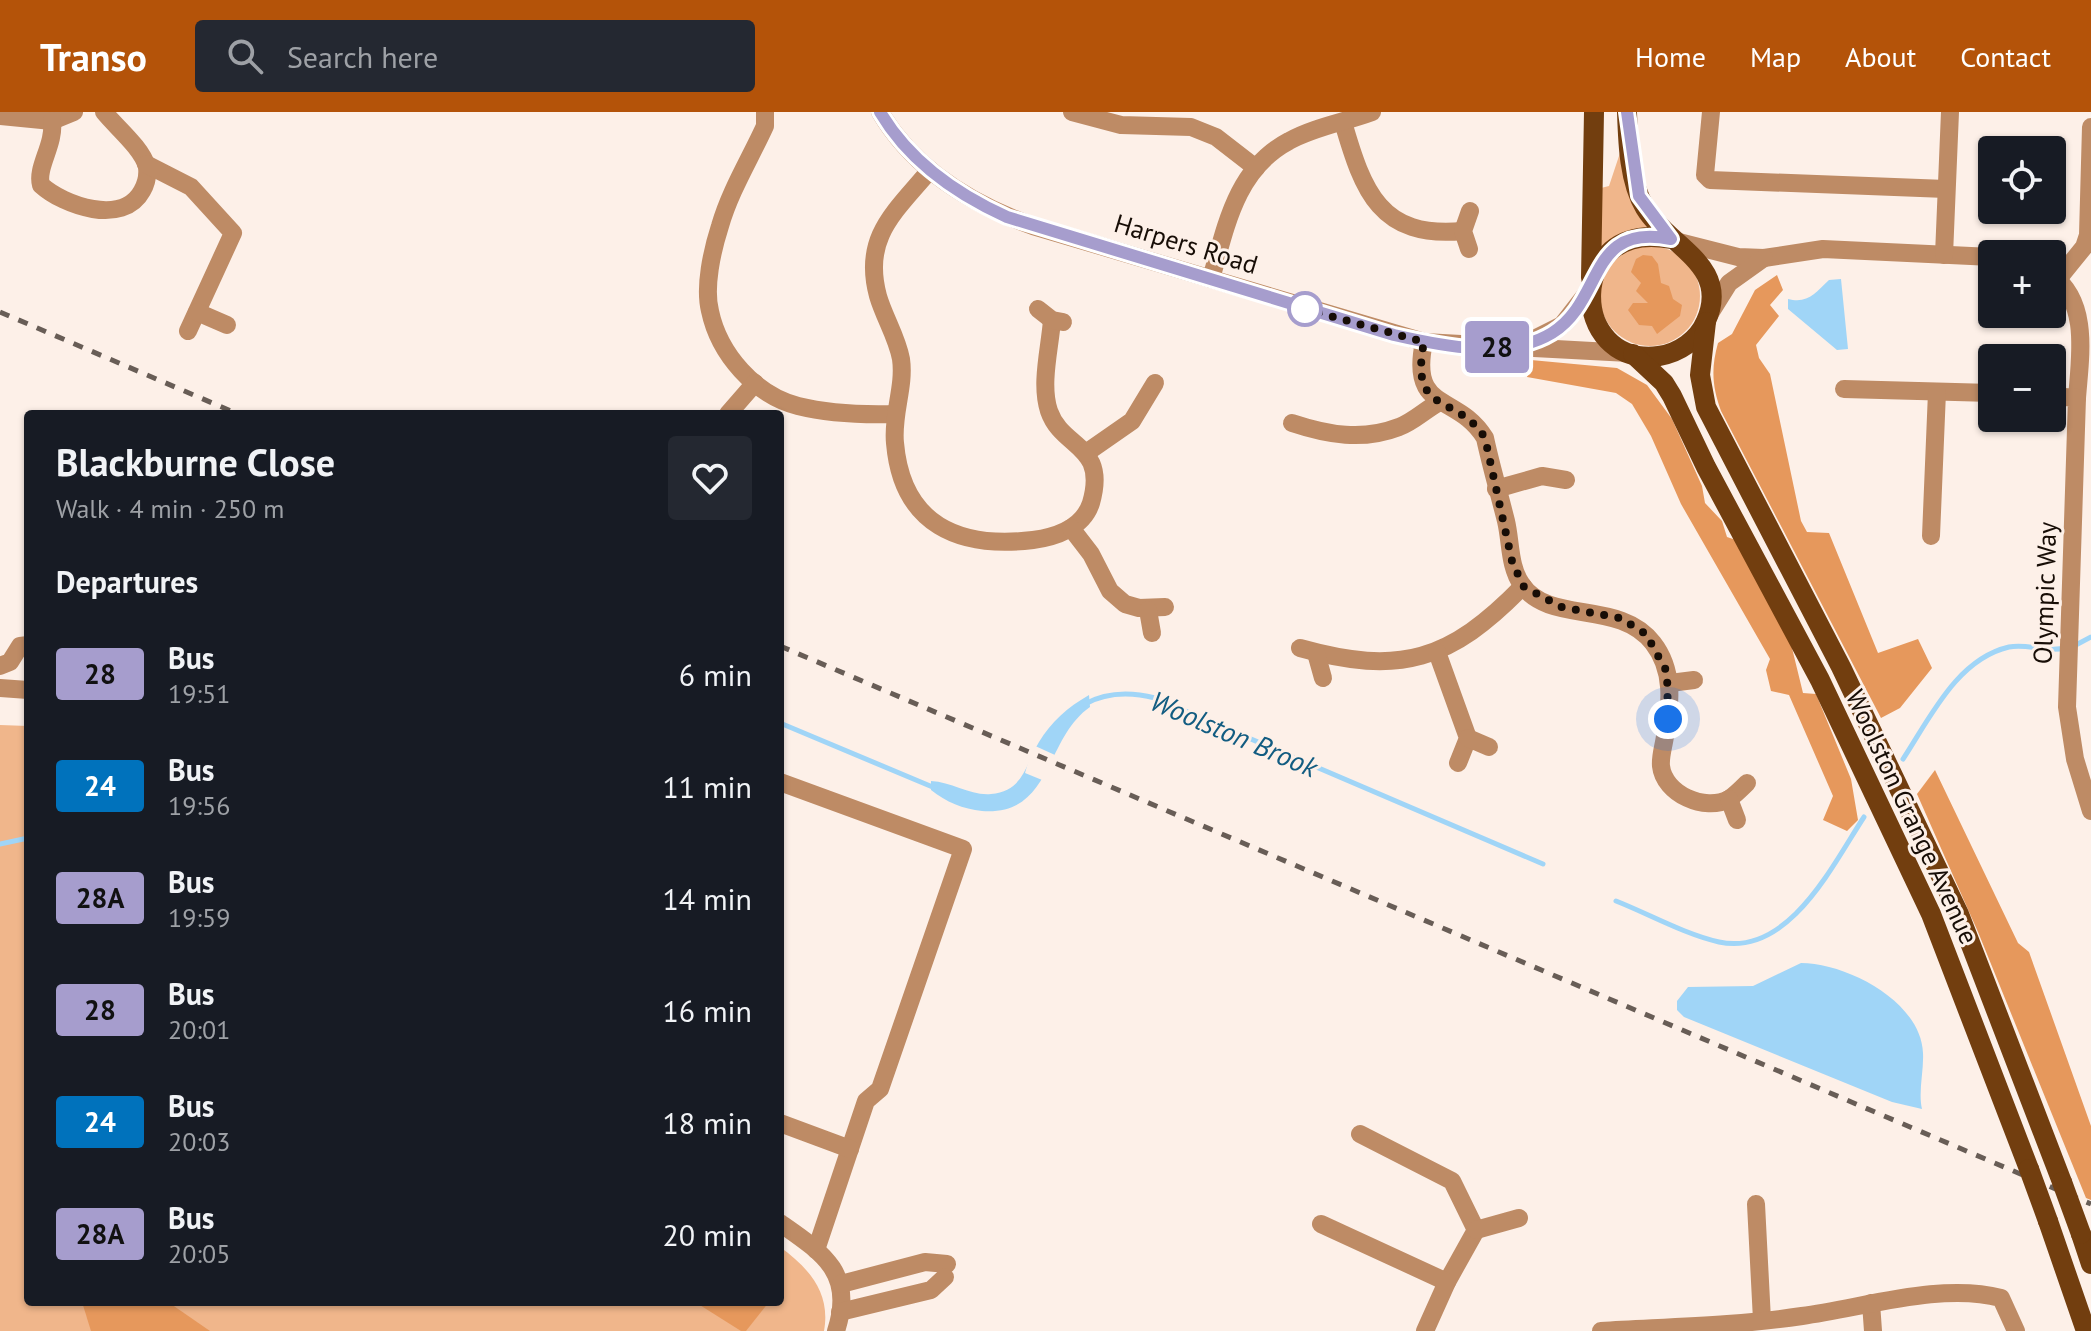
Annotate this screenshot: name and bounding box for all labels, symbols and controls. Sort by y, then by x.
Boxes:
search box [195,20,755,92]
text: Transo [40,32,147,81]
icon: search [223,34,267,78]
text: Search here [287,37,438,76]
text: Home [1635,38,1706,75]
text: Map [1750,38,1801,75]
text: About [1845,38,1916,75]
text: Contact [1960,38,2051,75]
map controls [1978,136,2066,432]
button: locate [1978,136,2066,224]
street label: Harpers Road [1110,206,1262,281]
button: + [1978,240,2066,328]
unlabelled marker [1288,292,1322,326]
line badge: 28 [1461,321,1533,373]
text: 28 [1481,328,1513,365]
button: − [1978,344,2066,432]
button: heart [668,436,752,520]
text: Blackburne Close [56,437,335,486]
text: Walk · 4 min · 250 m [56,492,284,525]
street label: Olympic Way [2026,521,2063,665]
text: Departures [56,562,198,601]
text: Bus [168,638,215,677]
text: 28 [84,655,116,692]
text: 6 min [679,655,752,694]
text: 19:51 [168,677,230,710]
water label: Woolston Brook [1145,682,1325,786]
street label: Woolston Grange Avenue [1839,684,1986,949]
your location [1648,699,1688,739]
text: Bus [168,750,215,789]
text: 24 [84,767,116,804]
text: 11 min [662,767,752,806]
text: 19:56 [168,789,230,822]
text: Bus [168,862,215,901]
text: 28A [76,879,124,916]
text: 14 min [662,879,752,918]
text: 19:59 [168,901,230,934]
text: Bus [168,974,215,1013]
text: 28 [84,991,116,1028]
text: 16 min [662,991,752,1030]
text: 20:01 [168,1013,230,1046]
text: Bus [168,1086,215,1125]
text: 24 [84,1103,116,1140]
text: 18 min [662,1103,752,1142]
text: 20:03 [168,1125,230,1158]
text: Bus [168,1198,215,1237]
text: 28A [76,1215,124,1252]
text: 20 min [662,1215,752,1254]
text: 20:05 [168,1237,230,1270]

